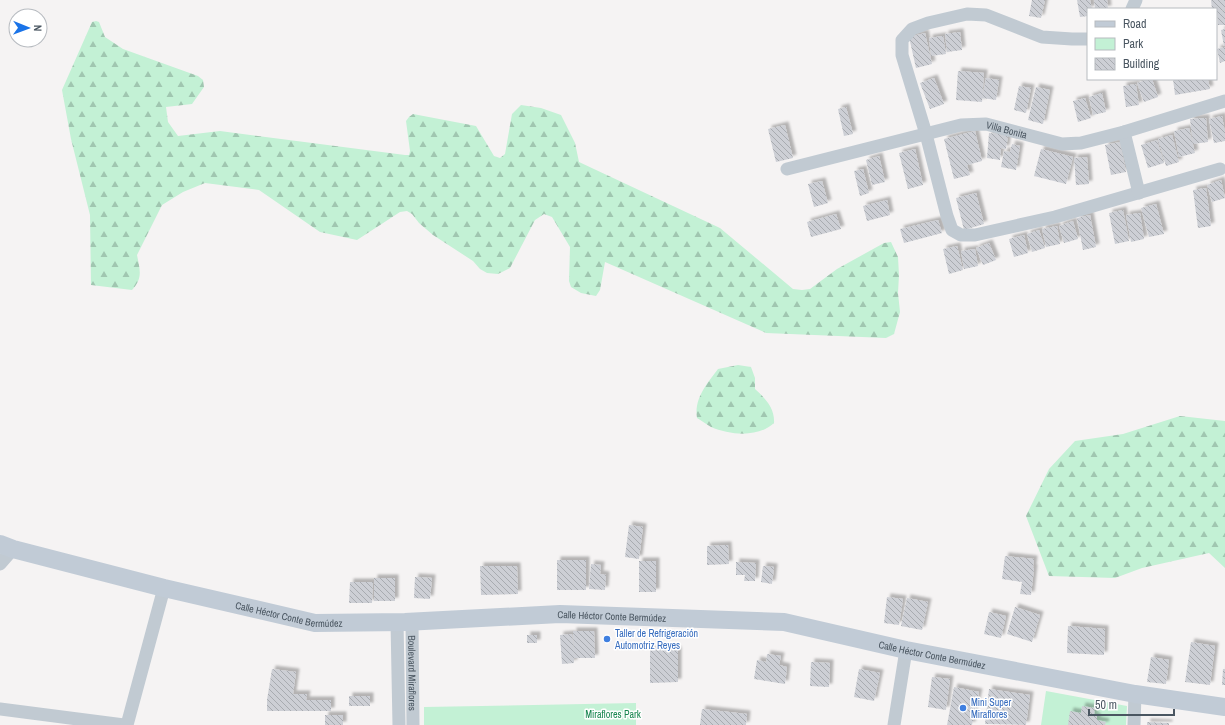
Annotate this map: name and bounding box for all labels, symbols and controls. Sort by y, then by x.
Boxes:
north arrow [8,8,48,48]
legend [1087,8,1217,80]
text: Road [1123,16,1147,32]
text: N [31,25,45,32]
text: Park [1123,36,1143,52]
text: Building [1123,56,1160,72]
street label: Villa Bonita [985,118,1029,142]
street label: Calle Héctor Conte Bermúdez [234,599,343,630]
street label: Calle Héctor Conte Bermúdez [557,608,667,625]
place label: Taller de Refrigeración Automotriz Reyes [614,627,698,652]
marker: Taller de Refrigeración Automotriz Reyes [602,634,612,644]
street label: Boulevard Miraflores [405,635,419,711]
street label: Calle Héctor Conte Bermúdez [877,638,987,672]
scale bar [1089,691,1174,717]
place label: Mini Super Miraflores [971,696,1011,721]
text: 50 m [1095,697,1117,713]
marker: Mini Super Miraflores [958,703,968,713]
park label: Miraflores Park [585,708,642,721]

